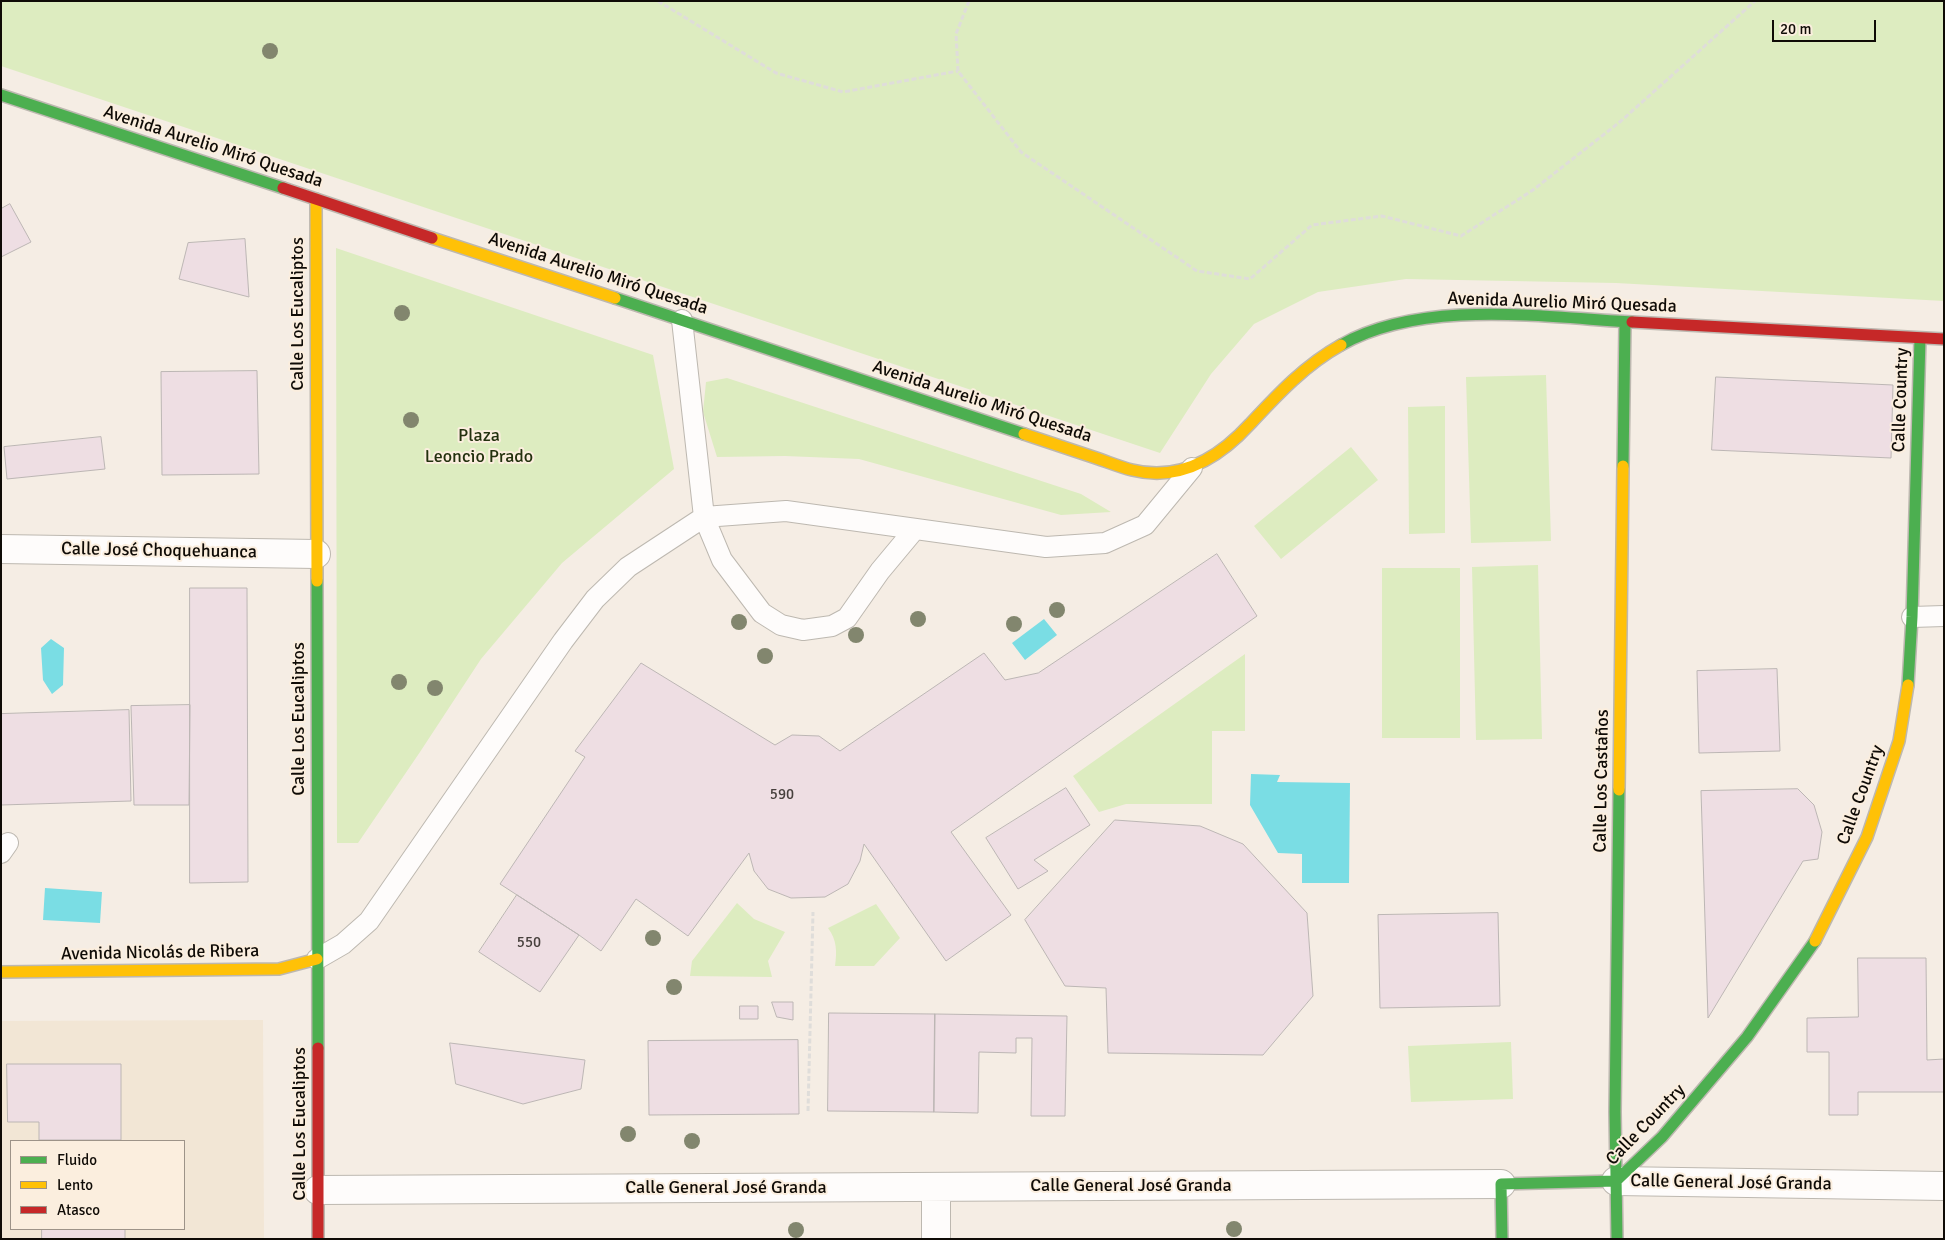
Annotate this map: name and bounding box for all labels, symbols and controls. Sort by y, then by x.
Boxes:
scale bar [1775,10,1879,42]
text: 20 m [1780,20,1811,38]
street label: Avenida Aurelio Miró Quesada [101,101,325,193]
street label: Avenida Aurelio Miró Quesada [486,228,710,320]
street label: Calle Los Eucaliptos [287,237,309,391]
street label: Avenida Aurelio Miró Quesada [1447,288,1677,318]
street label: Calle Country [1888,347,1914,453]
street label: Avenida Aurelio Miró Quesada [870,356,1094,448]
park label: Plaza Leoncio Prado [425,425,533,468]
street label: Calle José Choquehuanca [61,538,257,564]
street label: Calle Los Eucaliptos [288,642,310,796]
street label: Calle Los Castaños [1590,709,1614,853]
street label: Calle Country [1833,742,1889,848]
house number: 590 [770,786,794,804]
house number: 550 [517,934,541,952]
street label: Avenida Nicolás de Ribera [61,940,259,966]
street label: Calle Los Eucaliptos [289,1047,311,1201]
street label: Calle Country [1602,1080,1690,1170]
legend [10,1140,185,1230]
text: Fluido [57,1151,97,1169]
street label: Calle General José Granda [1630,1170,1832,1196]
street label: Calle General José Granda [1030,1175,1232,1197]
text: Lento [57,1176,93,1194]
street label: Calle General José Granda [625,1177,827,1199]
text: Atasco [57,1201,100,1219]

